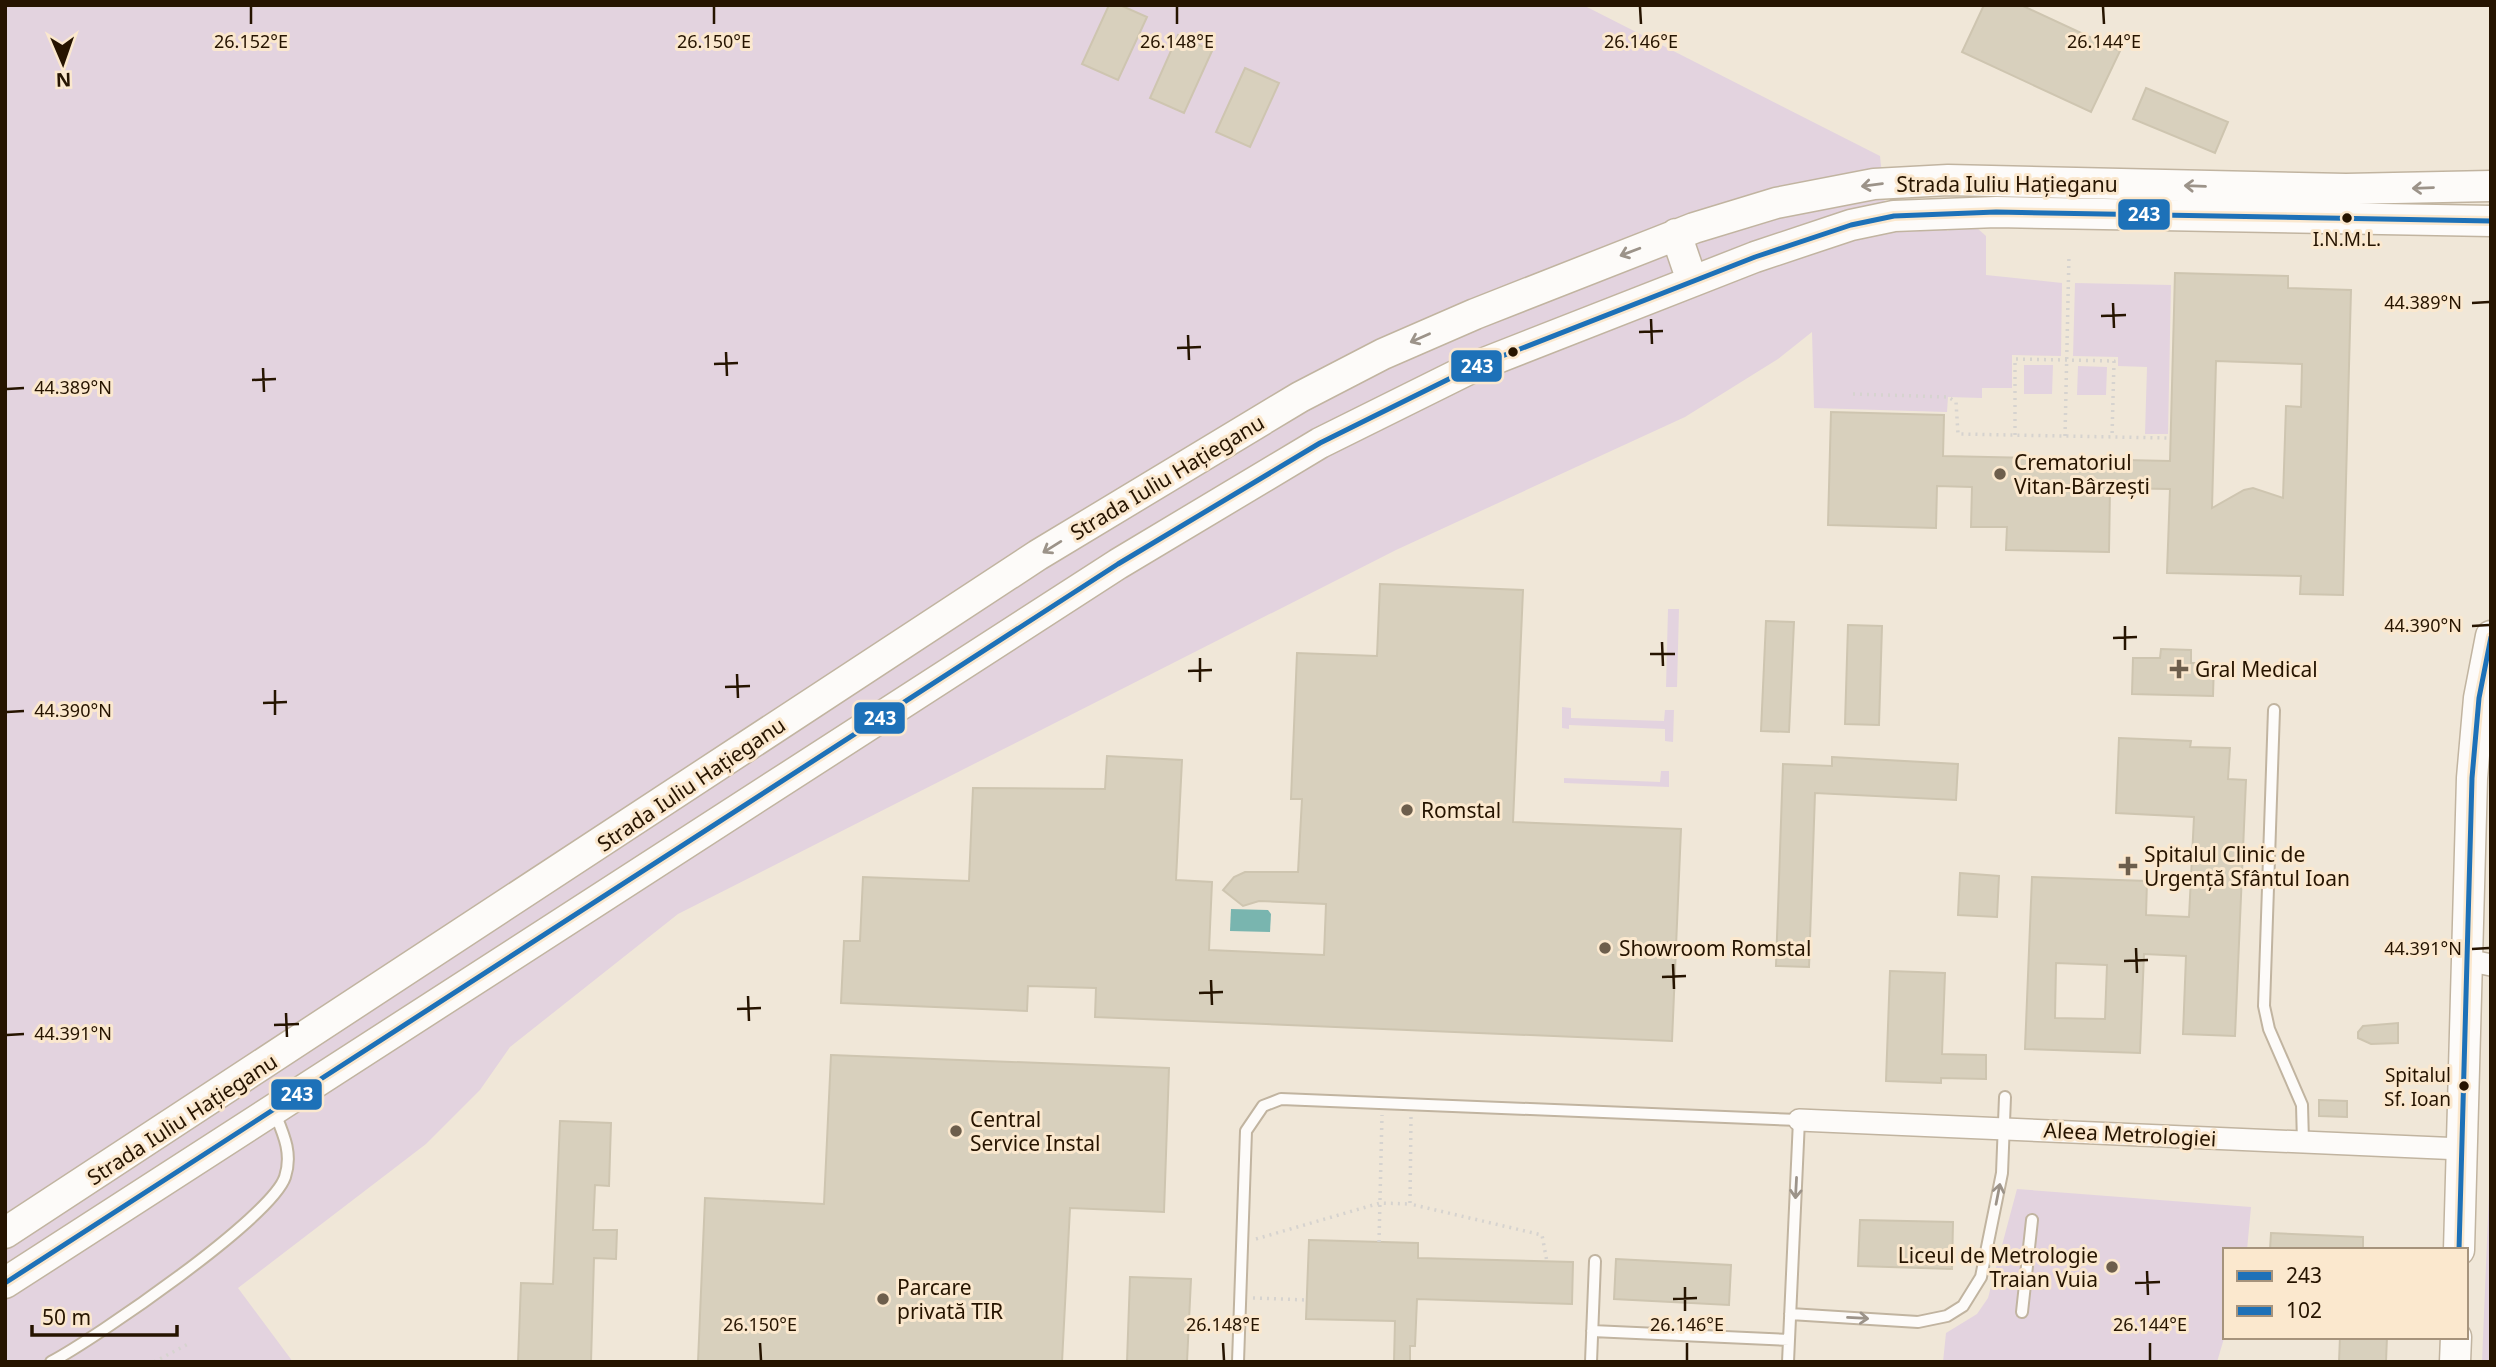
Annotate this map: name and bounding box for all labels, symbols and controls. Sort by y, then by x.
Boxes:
north arrow [28,28,98,98]
text: 26.152°E [214,29,288,53]
text: 26.150°E [677,29,751,53]
text: 26.148°E [1140,29,1214,53]
text: 26.146°E [1604,29,1678,53]
text: 26.144°E [2067,29,2141,53]
text: N [55,67,72,93]
street label: Strada Iuliu Hațieganu [1896,170,2118,198]
one-way arrow [1862,178,1884,191]
one-way arrow [2184,180,2207,193]
one-way arrow [2411,182,2434,195]
line badge: 243 [2117,198,2171,231]
text: 243 [2128,201,2160,227]
marker: I.N.M.L. [2340,211,2354,225]
place label: I.N.M.L. [2313,226,2381,252]
one-way arrow [1620,246,1642,259]
text: 44.389°N [2384,290,2462,314]
one-way arrow [1410,332,1431,345]
unlabelled marker [1506,345,1520,359]
line badge: 243 [1450,349,1503,383]
text: 243 [1461,353,1493,379]
text: 44.389°N [34,375,112,399]
street label: Strada Iuliu Hațieganu [1065,408,1269,546]
place label: Crematoriul Vitan-Bârzești [2014,448,2150,500]
marker: Crematoriul Vitan-Bârzești [1992,466,2008,482]
one-way arrow [1042,540,1062,554]
text: 44.390°N [2384,613,2462,637]
place label: Gral Medical [2195,655,2318,683]
marker: Gral Medical [2169,659,2189,679]
text: 44.390°N [34,698,112,722]
line badge: 243 [853,701,906,735]
text: 243 [864,705,896,731]
street label: Strada Iuliu Hațieganu [591,710,791,858]
place label: Romstal [1421,796,1501,824]
marker: Romstal [1399,802,1415,818]
place label: Spitalul Clinic de Urgență Sfântul Ioan [2144,840,2350,892]
marker: Spitalul Clinic de Urgență Sfântul Ioan [2118,856,2138,876]
place label: Showroom Romstal [1619,934,1811,962]
text: 44.391°N [2384,936,2462,960]
marker: Showroom Romstal [1597,940,1613,956]
text: 44.391°N [34,1021,112,1045]
street label: Strada Iuliu Hațieganu [81,1047,283,1191]
place label: Spitalul Sf. Ioan [2384,1062,2451,1112]
line badge: 243 [270,1078,323,1111]
marker: Spitalul Sf. Ioan [2457,1079,2471,1093]
text: 243 [281,1081,313,1107]
place label: Central Service Instal [970,1105,1100,1157]
street label: Aleea Metrologiei [2043,1115,2217,1153]
marker: Central Service Instal [948,1123,964,1139]
one-way arrow [1789,1176,1802,1199]
one-way arrow [1991,1183,2005,1206]
place label: Liceul de Metrologie Traian Vuia [1898,1241,2098,1293]
legend [2223,1248,2468,1339]
marker: Liceul de Metrologie Traian Vuia [2104,1259,2120,1275]
text: 243 [2286,1261,2322,1289]
place label: Parcare privată TIR [897,1273,1003,1325]
marker: Parcare privată TIR [875,1291,891,1307]
scale bar [32,1294,177,1338]
text: 102 [2286,1296,2322,1324]
text: 50 m [42,1303,91,1331]
text: 26.150°E [723,1312,797,1336]
text: 26.148°E [1186,1312,1260,1336]
text: 26.146°E [1650,1312,1724,1336]
one-way arrow [1846,1312,1869,1325]
text: 26.144°E [2113,1312,2187,1336]

